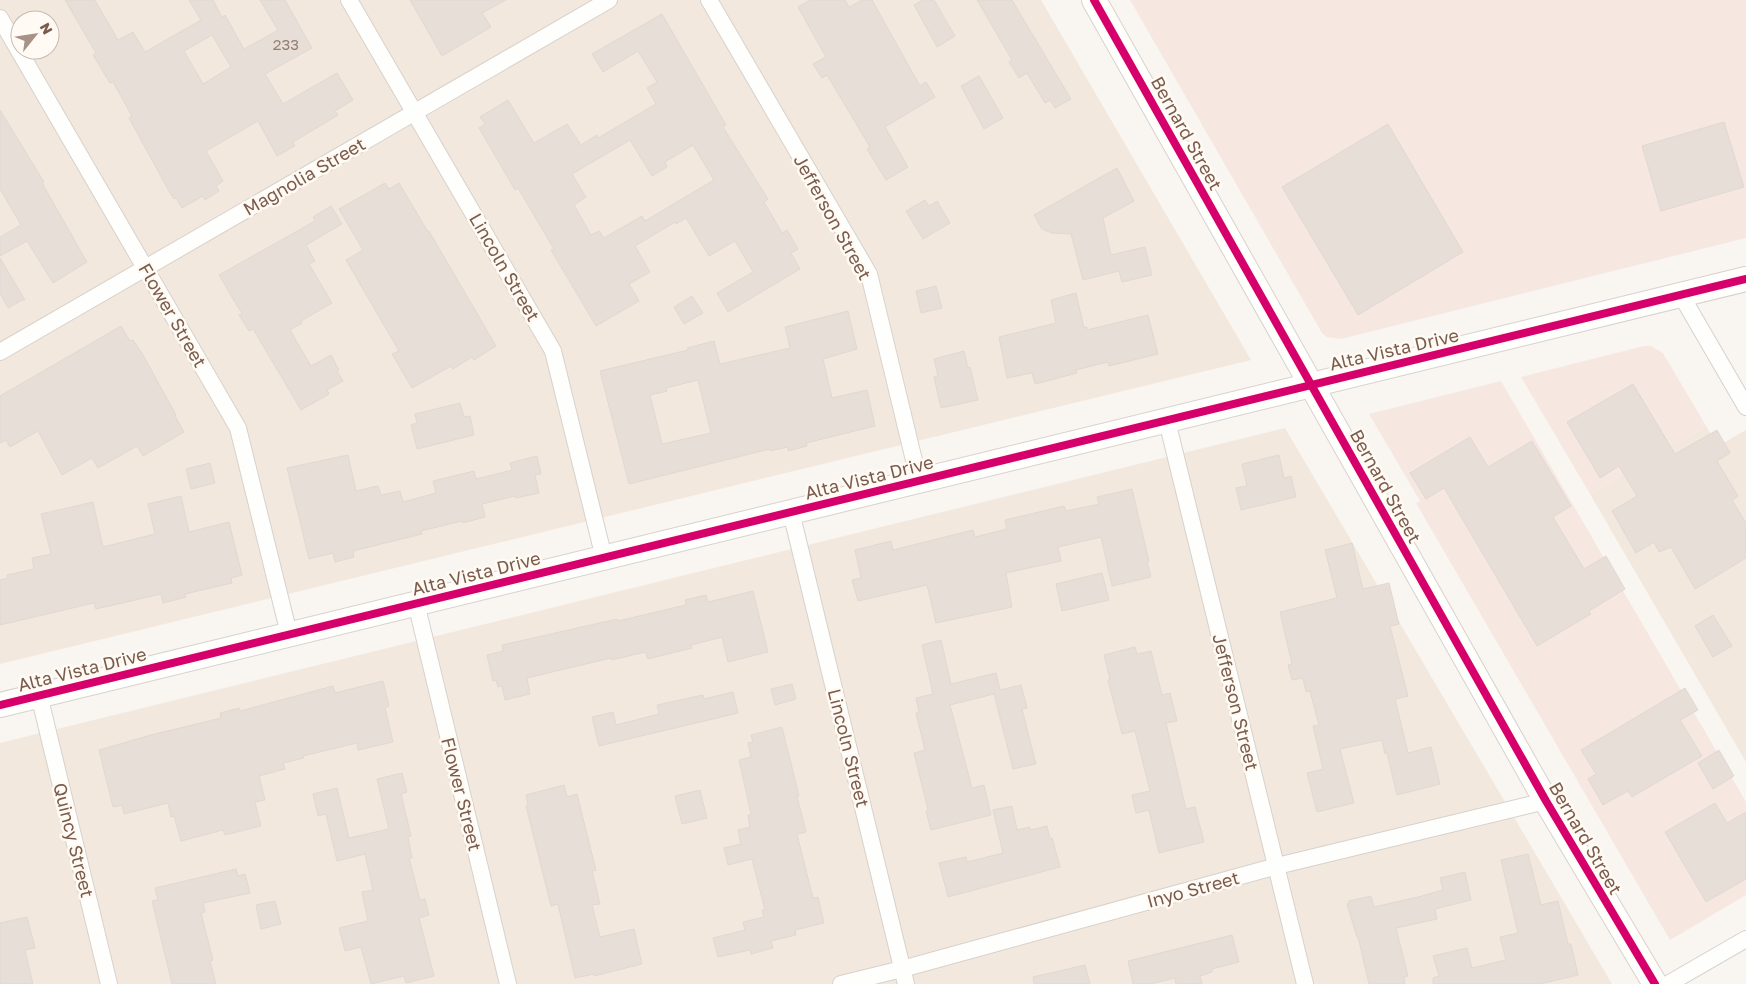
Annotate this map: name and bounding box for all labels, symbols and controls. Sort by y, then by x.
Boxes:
north arrow [10,10,60,60]
text: N [37,19,57,37]
house number: 233 [273,35,299,53]
street label: Bernard Street [1147,72,1227,194]
street label: Magnolia Street [239,132,369,220]
street label: Jefferson Street [789,150,877,284]
street label: Lincoln Street [465,209,545,325]
street label: Flower Street [134,259,212,371]
street label: Alta Vista Drive [1327,323,1461,375]
street label: Bernard Street [1346,425,1426,547]
street label: Alta Vista Drive [802,450,936,504]
street label: Alta Vista Drive [409,546,543,600]
street label: Jefferson Street [1208,631,1264,773]
street label: Alta Vista Drive [15,642,149,696]
street label: Lincoln Street [824,686,874,810]
street label: Flower Street [437,735,487,853]
street label: Bernard Street [1545,778,1627,898]
street label: Quincy Street [49,780,99,900]
street label: Inyo Street [1144,866,1242,912]

